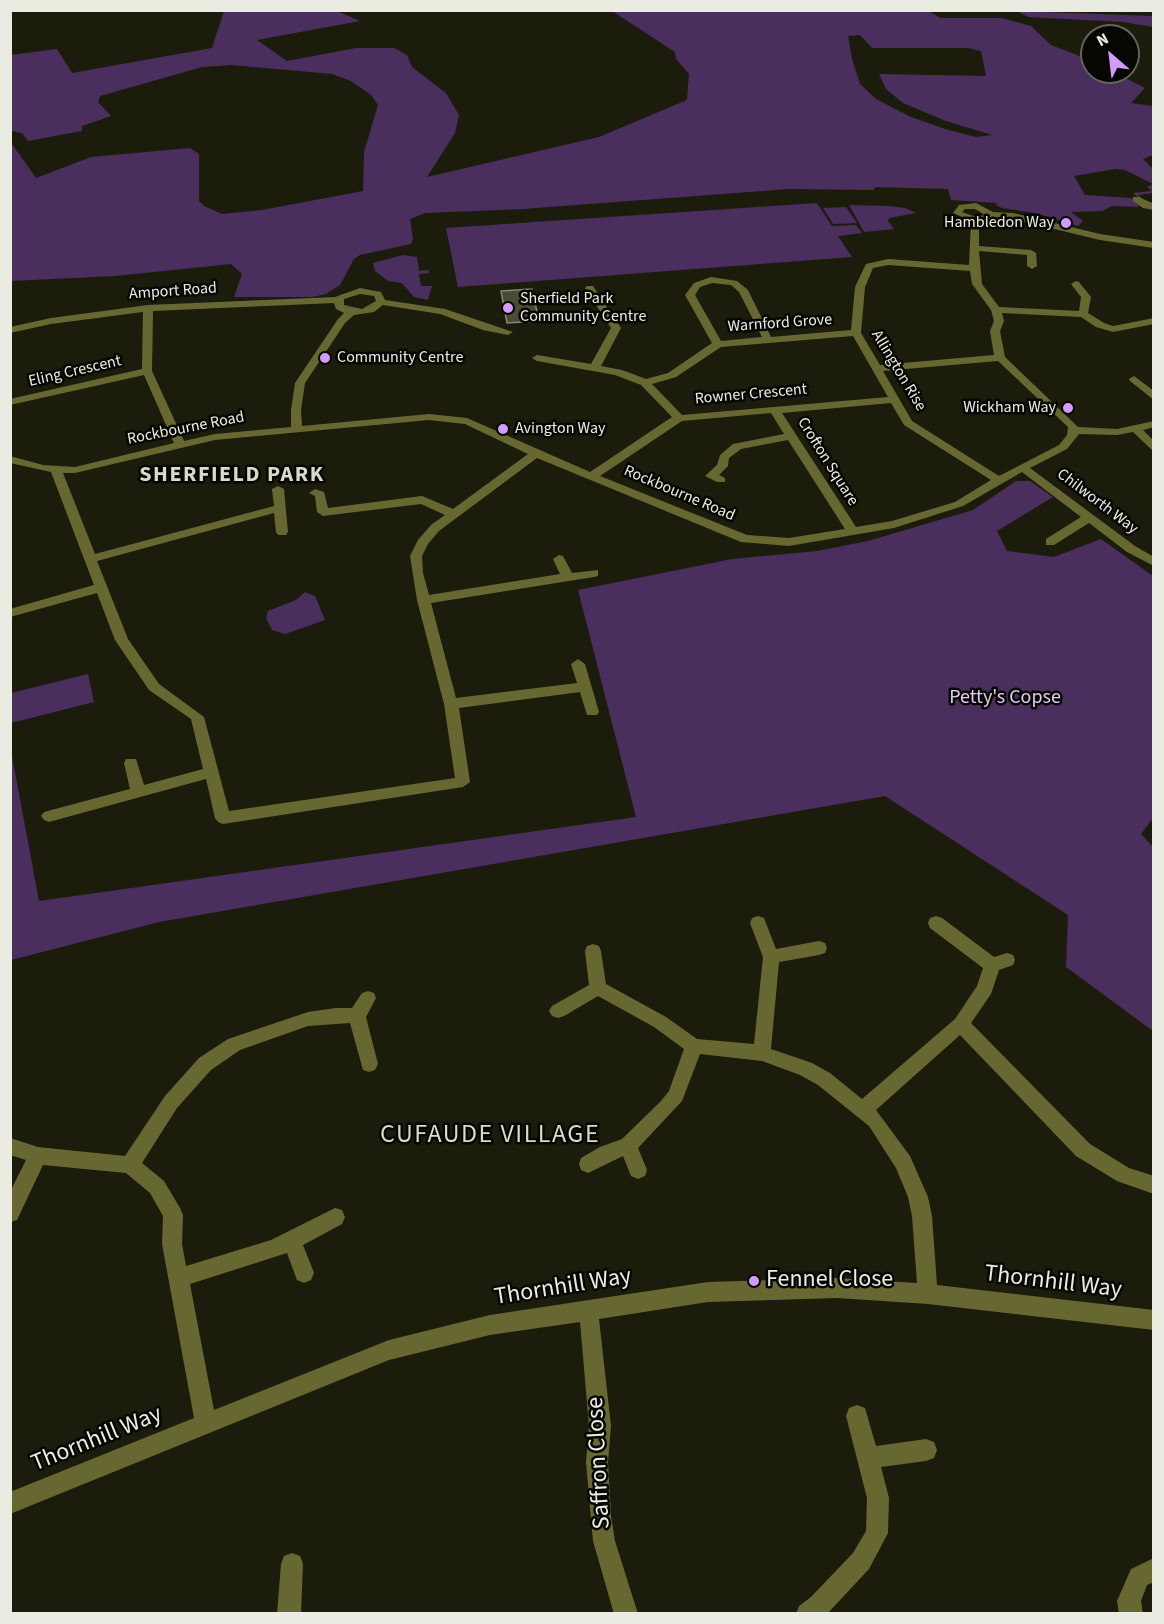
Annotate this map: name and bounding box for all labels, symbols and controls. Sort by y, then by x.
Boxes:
north arrow [1080,24,1140,84]
text: N [1093,28,1112,52]
place label: Hambledon Way [944,213,1054,233]
marker: Hambledon Way [1059,216,1073,230]
street label: Amport Road [128,279,218,305]
place label: Sherfield Park Community Centre [520,289,646,327]
marker: Sherfield Park Community Centre [501,301,515,315]
street label: Warnford Grove [727,311,833,337]
street label: Allington Rise [866,327,930,415]
place label: Community Centre [337,348,463,368]
marker: Community Centre [318,351,332,365]
street label: Eling Crescent [27,352,123,392]
street label: Rowner Crescent [694,381,808,409]
place label: Wickham Way [963,398,1056,418]
marker: Wickham Way [1061,401,1075,415]
street label: Rockbourne Road [126,408,246,450]
street label: Crofton Square [792,414,862,510]
place label: Avington Way [515,419,605,439]
marker: Avington Way [496,422,510,436]
street label: Rockbourne Road [621,462,737,526]
district label: SHERFIELD PARK [139,463,325,489]
street label: Chilworth Way [1053,465,1141,539]
park label: Petty's Copse [949,687,1061,711]
district label: CUFAUDE VILLAGE [380,1120,600,1152]
street label: Thornhill Way [983,1260,1123,1306]
street label: Thornhill Way [493,1263,633,1313]
place label: Fennel Close [766,1267,893,1295]
marker: Fennel Close [747,1274,761,1288]
street label: Saffron Close [582,1396,618,1530]
street label: Thornhill Way [28,1401,166,1479]

